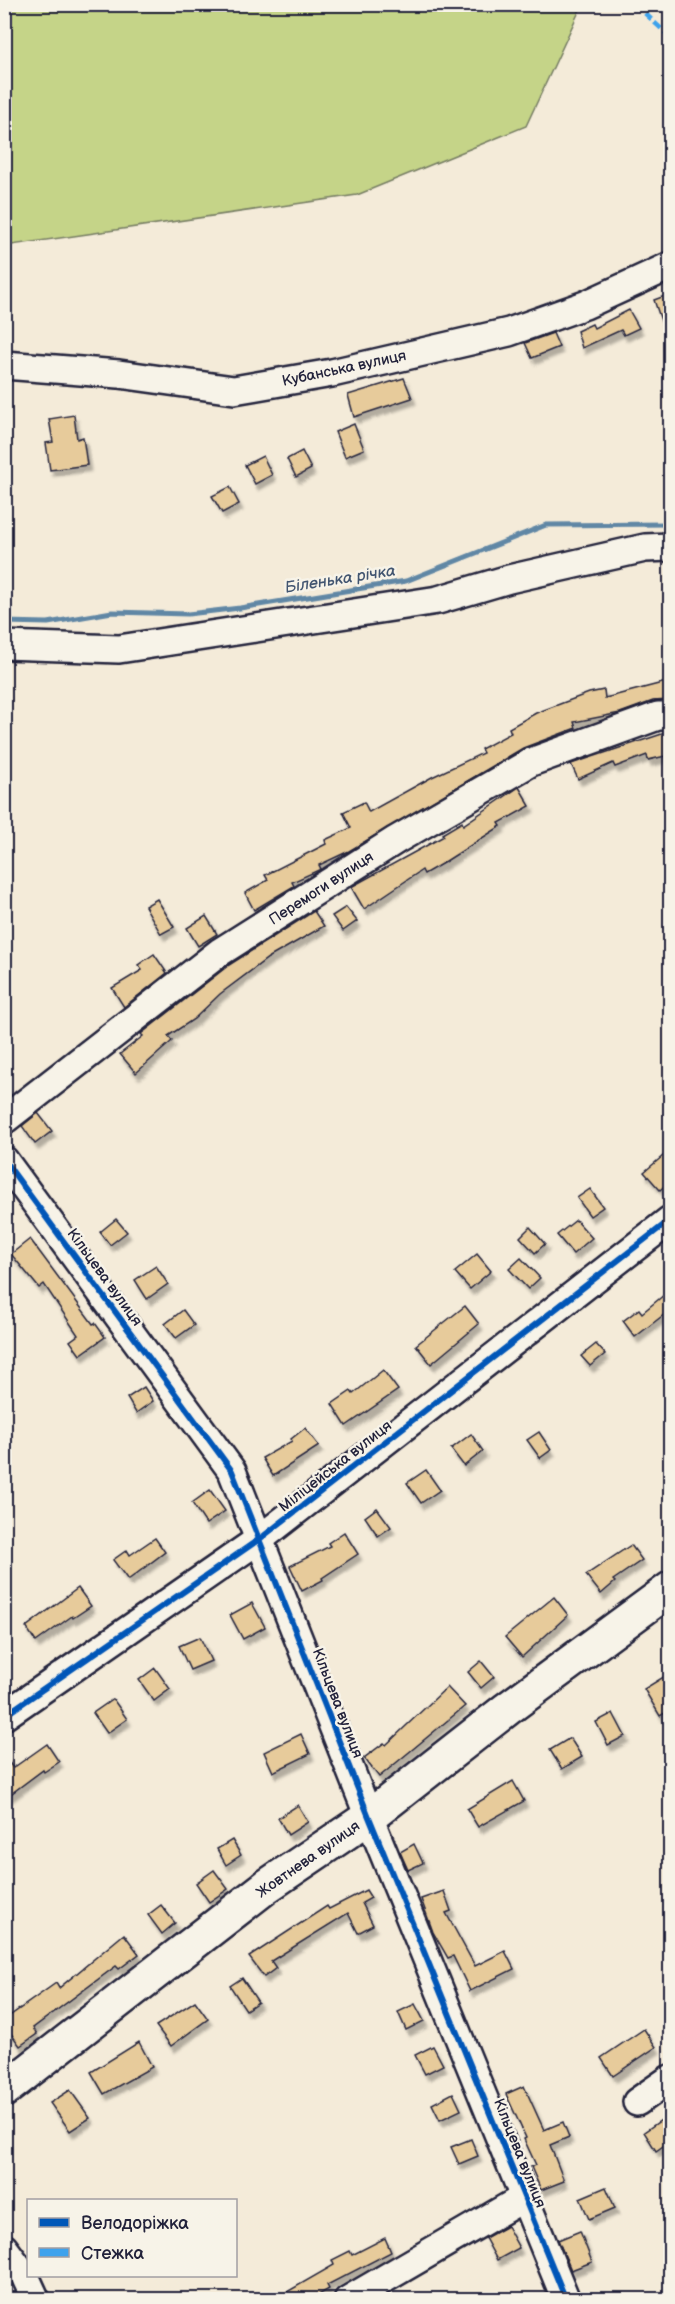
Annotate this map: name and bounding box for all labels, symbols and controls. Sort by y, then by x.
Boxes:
street label: Кубанська вулиця [280,346,408,391]
water label: Біленька річка [284,561,397,598]
street label: Перемоги вулиця [265,847,377,929]
street label: Кільцева вулиця [63,1225,146,1330]
street label: Міліцейська вулиця [275,1416,396,1516]
street label: Кільцева вулиця [308,1646,367,1761]
street label: Жовтнева вулиця [253,1817,364,1902]
street label: Кільцева вулиця [489,2096,550,2211]
legend [27,2199,237,2277]
text: Велодоріжка [81,2213,189,2234]
text: Стежка [81,2243,144,2264]

